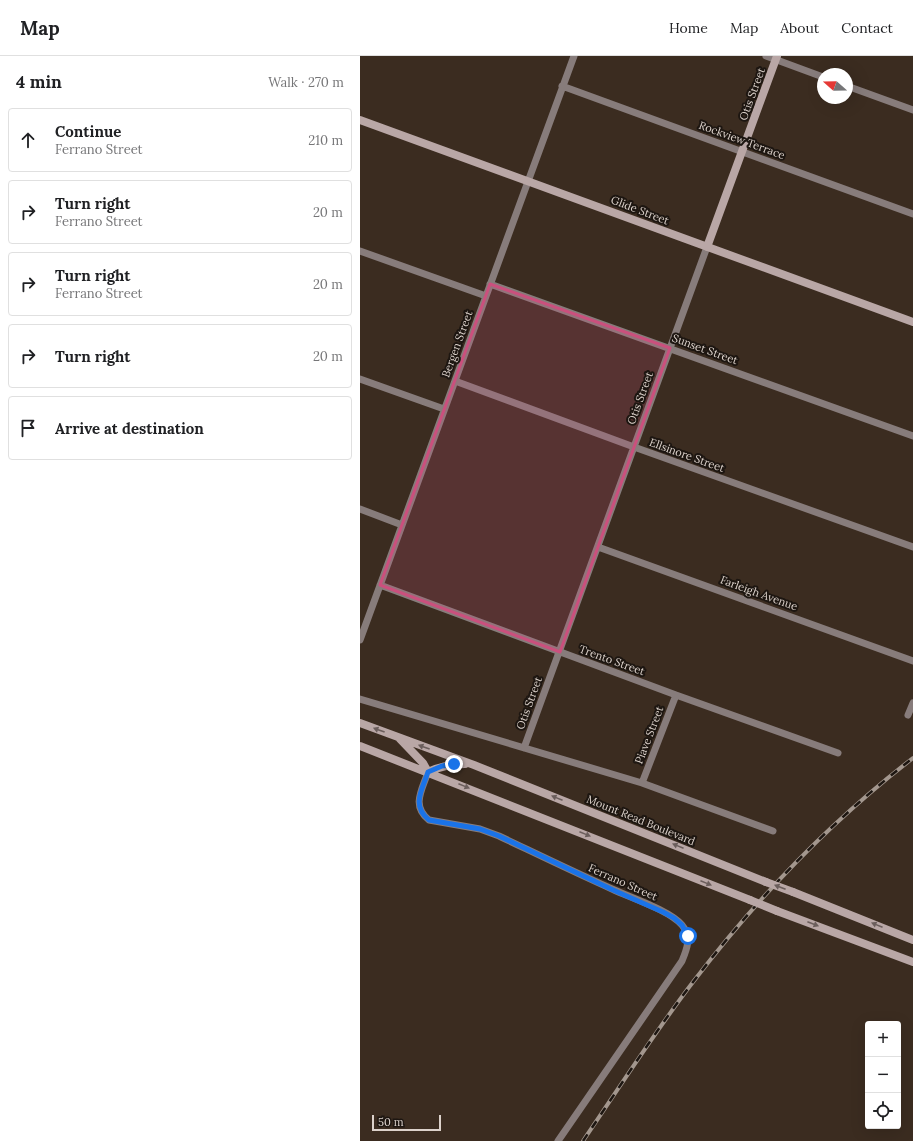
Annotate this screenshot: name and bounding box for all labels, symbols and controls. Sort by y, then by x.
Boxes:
text: Map [20,16,60,40]
text: Home [669,19,708,37]
text: Map [730,19,758,37]
text: About [780,19,819,37]
text: Contact [841,19,893,37]
street label: Otis Street [736,65,768,122]
north arrow [817,68,853,104]
text: 4 min [16,71,62,93]
text: Walk · 270 m [268,74,344,91]
street label: Rockview Terrace [697,118,787,162]
text: Continue [55,122,121,141]
icon: ahead [17,129,39,151]
text: 210 m [308,132,343,149]
text: Ferrano Street [55,141,143,158]
street label: Glide Street [609,193,672,228]
text: Turn right [55,194,131,213]
icon: right [17,201,39,223]
text: 20 m [313,204,343,221]
text: Ferrano Street [55,213,143,230]
text: Turn right [55,266,131,285]
icon: right [17,273,39,295]
text: 20 m [313,276,343,293]
text: Ferrano Street [55,285,143,302]
street label: Bergen Street [438,308,476,379]
street label: Sunset Street [670,331,740,368]
icon: right [17,345,39,367]
text: Turn right [55,347,131,366]
text: 20 m [313,348,343,365]
street label: Otis Street [624,369,656,426]
icon: arrive [17,417,39,439]
text: Arrive at destination [55,419,204,438]
street label: Ellsinore Street [648,435,727,475]
street label: Farleigh Avenue [718,573,800,613]
street label: Trento Street [577,642,647,679]
street label: Otis Street [513,674,545,731]
street label: Piave Street [632,703,667,766]
one-way arrow [373,727,385,733]
one-way arrow [418,743,430,749]
route end [445,755,463,773]
one-way arrow [459,784,471,790]
street label: Mount Read Boulevard [585,792,698,848]
one-way arrow [550,795,562,801]
one-way arrow [580,832,592,838]
one-way arrow [671,843,683,849]
street label: Ferrano Street [586,861,660,904]
one-way arrow [700,880,712,886]
one-way arrow [773,883,785,889]
one-way arrow [807,922,819,928]
one-way arrow [870,922,882,928]
route start [679,927,697,945]
map controls [865,1021,901,1129]
button: + [865,1021,901,1057]
button: − [865,1057,901,1093]
button: locate [865,1093,901,1129]
scale bar [372,1113,441,1132]
text: 50 m [378,1115,404,1129]

